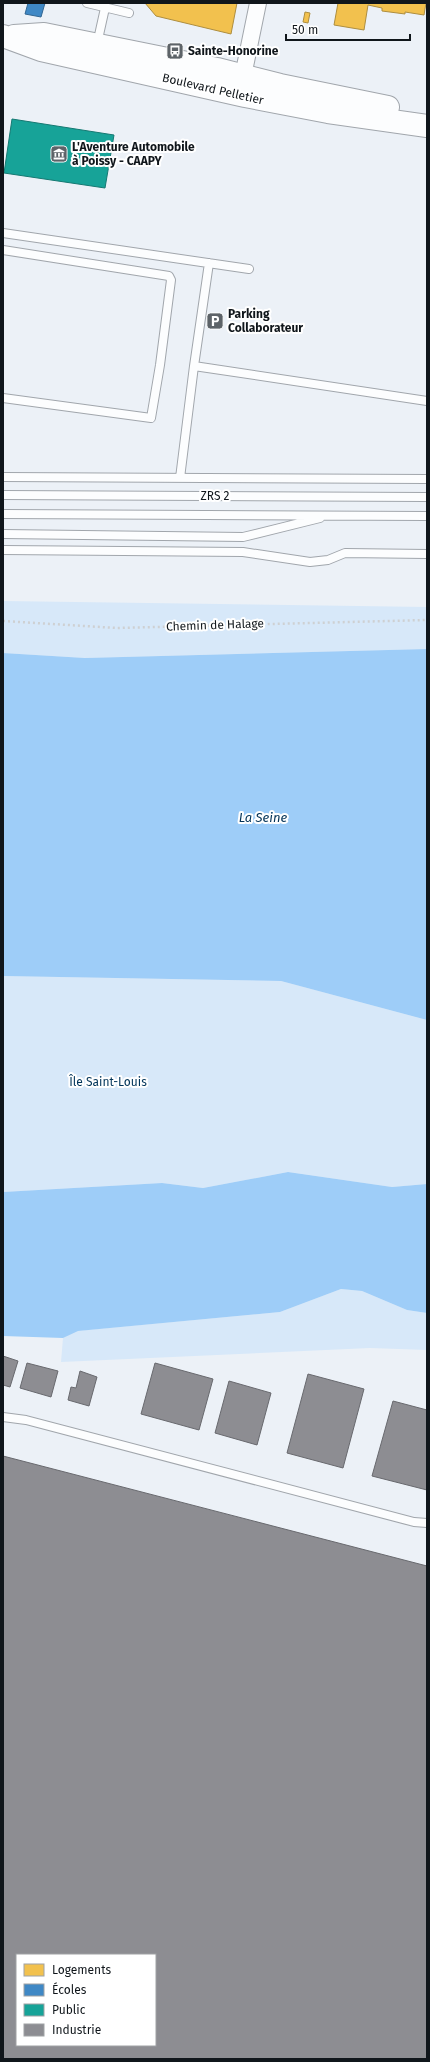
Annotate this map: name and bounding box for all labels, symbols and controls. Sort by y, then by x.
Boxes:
scale bar [286,16,410,42]
text: 50 m [292,23,318,37]
bus stop icon: Sainte-Honorine [165,41,185,61]
place label: Sainte-Honorine [188,44,279,58]
street label: Boulevard Pelletier [161,71,265,108]
place label: L'Aventure Automobile à Poissy - CAAPY [72,140,195,168]
museum icon: L'Aventure Automobile à Poissy - CAAPY [49,144,69,164]
place label: Parking Collaborateur [228,307,303,335]
parking icon: Parking Collaborateur [205,311,225,331]
street label: ZRS 2 [200,489,230,503]
street label: Chemin de Halage [166,616,264,634]
water label: La Seine [239,810,288,825]
park label: Île Saint-Louis [68,1074,147,1089]
legend [16,1954,156,2046]
text: Logements [52,1963,111,1977]
text: Écoles [52,1982,87,1997]
text: Public [52,2003,86,2017]
text: Industrie [52,2023,101,2037]

